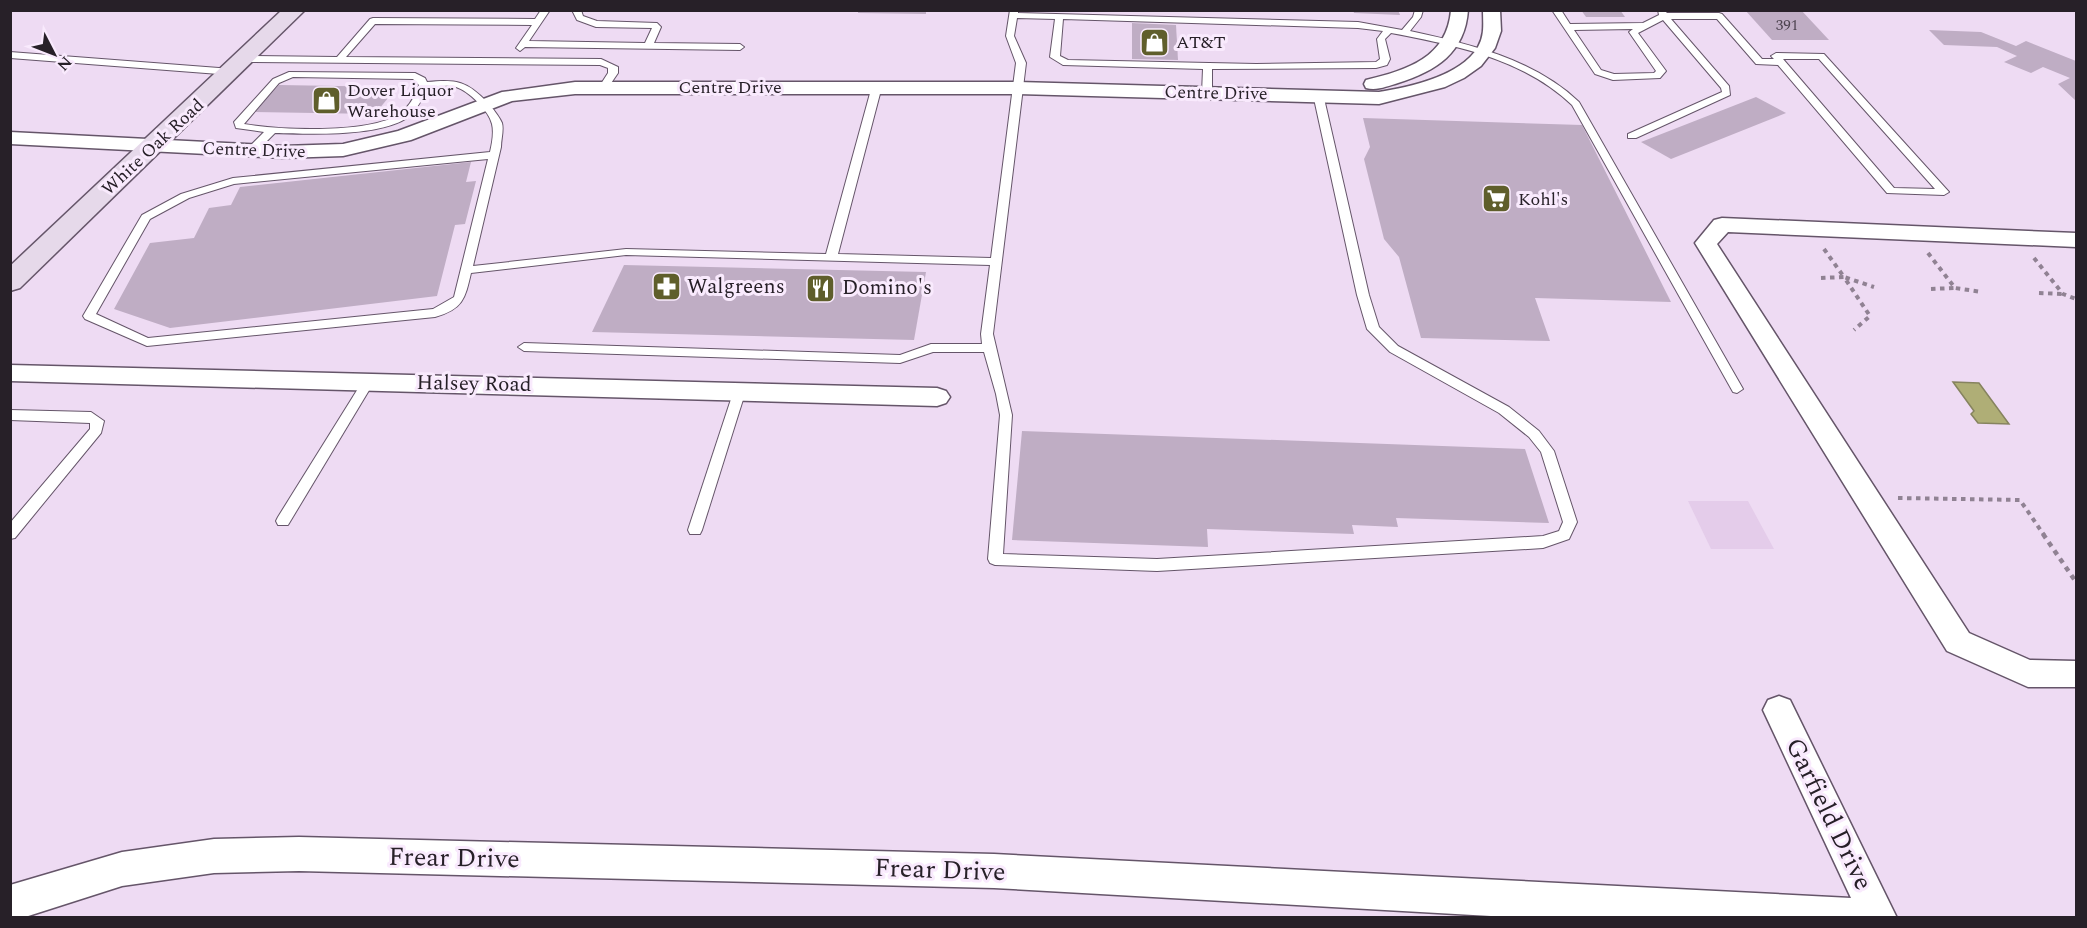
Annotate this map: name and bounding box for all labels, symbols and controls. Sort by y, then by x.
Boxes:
house number: 391 [1776,14,1798,37]
north arrow [24,24,84,84]
shop icon: AT&T [1139,26,1171,58]
place label: AT&T [1176,29,1226,56]
text: N [51,50,78,76]
street label: Centre Drive [678,74,782,101]
place label: Dover Liquor Warehouse [347,77,454,125]
street label: Centre Drive [1164,79,1268,107]
shop icon: Dover Liquor Warehouse [310,84,342,116]
street label: White Oak Road [96,92,210,202]
street label: Centre Drive [202,135,306,165]
supermarket icon: Kohl's [1481,183,1513,215]
place label: Kohl's [1518,186,1568,213]
pharmacy icon: Walgreens [650,271,682,303]
place label: Walgreens [687,271,785,303]
restaurant icon: Domino's [805,272,837,304]
place label: Domino's [842,272,932,304]
street label: Halsey Road [416,367,532,401]
street label: Garfield Drive [1775,731,1883,897]
street label: Frear Drive [388,837,520,879]
street label: Frear Drive [874,848,1006,892]

